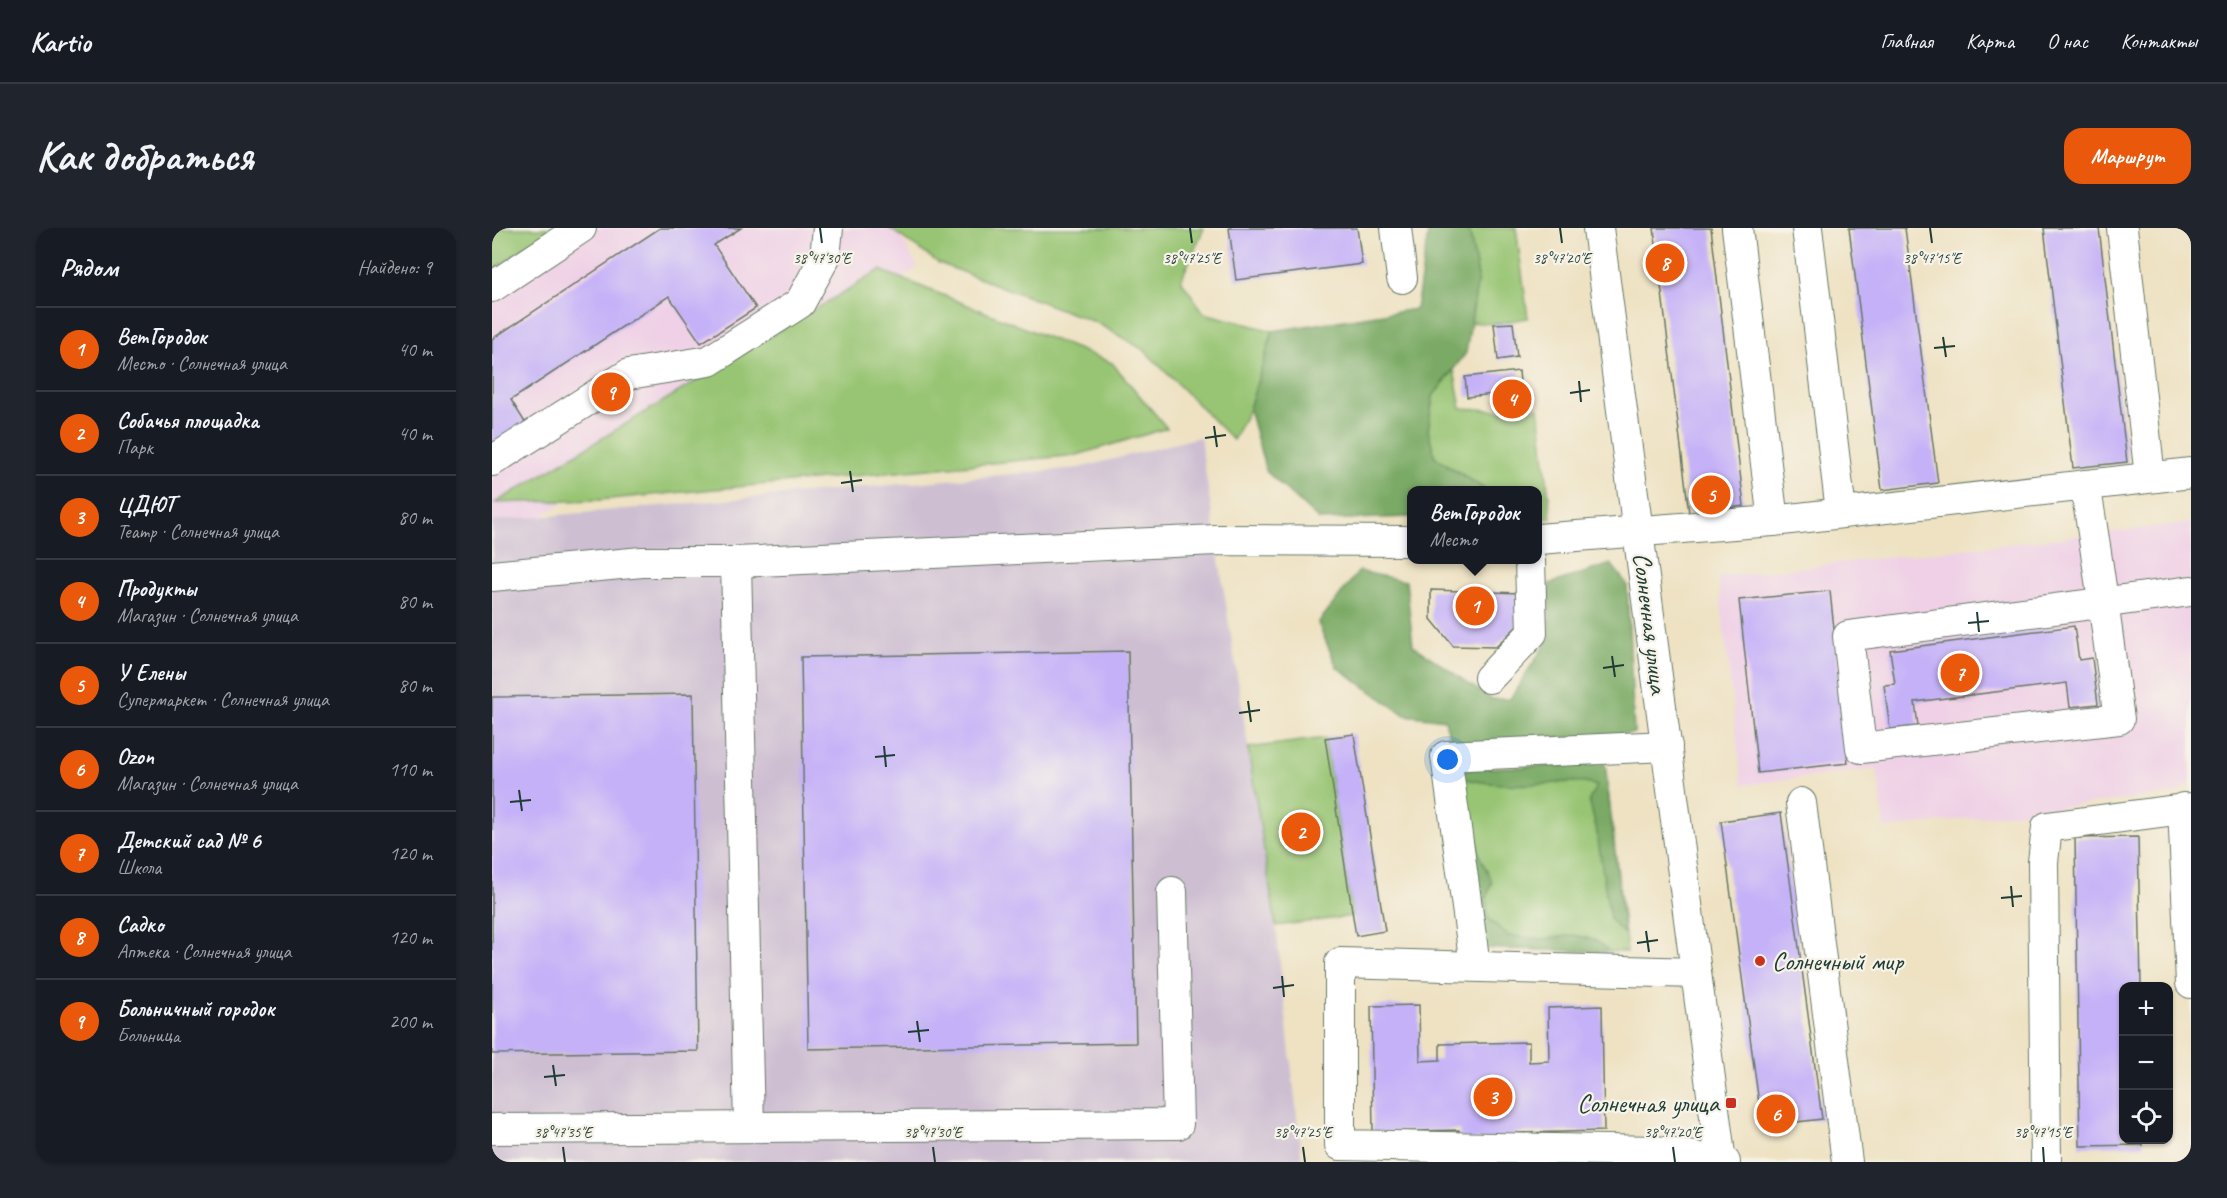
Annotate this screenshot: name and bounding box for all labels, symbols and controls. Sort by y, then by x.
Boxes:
text: Kartio [30,24,91,59]
text: Главная [1880,28,1933,54]
text: Карта [1966,28,2014,54]
text: О нас [2047,28,2088,54]
text: Контакты [2121,28,2197,54]
button: Маршрут [2064,128,2191,184]
text: Как добраться [36,130,253,183]
pin: 8 [1646,240,1684,285]
text: 38°47'30"E [793,249,853,268]
text: 38°47'25"E [1163,249,1223,268]
text: 38°47'20"E [1533,249,1593,268]
text: 38°47'15"E [1903,249,1963,268]
text: Рядом [60,251,118,284]
text: Найдено: 9 [357,255,432,280]
text: ВетГородок [117,323,207,351]
text: 1 [75,337,84,362]
text: 40 m [398,337,432,362]
text: Место · Солнечная улица [117,351,287,376]
pin: 9 [592,370,630,414]
pin: 4 [1492,376,1532,422]
text: Собачья площадка [117,407,259,435]
text: 2 [75,421,84,446]
text: 40 m [398,421,432,446]
text: Парк [117,435,153,460]
pin: 5 [1692,472,1730,518]
popup [1407,486,1542,564]
text: ЦДЮТ [117,491,176,519]
text: ВетГородок [1430,499,1519,527]
text: 3 [75,505,84,530]
text: 80 m [398,505,432,530]
text: Театр · Солнечная улица [117,519,279,544]
text: Место [1430,527,1477,552]
street label: Солнечная улица [1625,551,1676,697]
text: Продукты [117,575,196,603]
pin: 1 [1456,584,1494,628]
text: 4 [75,589,84,614]
text: 80 m [398,589,432,614]
text: Магазин · Солнечная улица [117,603,298,628]
pin: 7 [1940,650,1980,696]
text: У Елены [117,659,185,687]
text: 5 [75,673,84,698]
text: 80 m [398,673,432,698]
text: Супермаркет · Солнечная улица [117,687,329,712]
text: Ozon [117,743,154,771]
your location [1433,745,1462,774]
text: 6 [75,757,84,782]
text: 110 m [389,757,432,782]
text: Магазин · Солнечная улица [117,771,298,796]
pin: 2 [1282,810,1320,854]
text: Детский сад № 6 [117,827,261,855]
text: 7 [75,841,84,866]
text: 120 m [389,841,432,866]
text: Школа [117,855,161,880]
text: Садко [117,911,164,939]
text: 8 [75,925,84,950]
text: 120 m [389,925,432,950]
text: Аптека · Солнечная улица [117,939,291,964]
place label: Солнечный мир [1772,945,1905,978]
marker: Солнечный мир [1753,954,1767,968]
map controls [2119,982,2173,1144]
button: + [2119,982,2173,1036]
text: Больничный городок [117,995,274,1023]
text: 9 [75,1009,84,1034]
text: 200 m [389,1009,432,1034]
text: Больница [117,1023,180,1048]
button: − [2119,1036,2173,1090]
pin: 3 [1474,1074,1512,1120]
place label: Солнечная улица [1577,1087,1721,1120]
button: locate [2119,1090,2173,1144]
pin: 6 [1756,1092,1796,1136]
marker: Солнечная улица [1724,1096,1738,1110]
text: 38°47'35"E [534,1123,594,1142]
text: 38°47'30"E [904,1123,964,1142]
text: 38°47'25"E [1274,1123,1334,1142]
text: 38°47'20"E [1644,1123,1704,1142]
text: 38°47'15"E [2014,1123,2074,1142]

